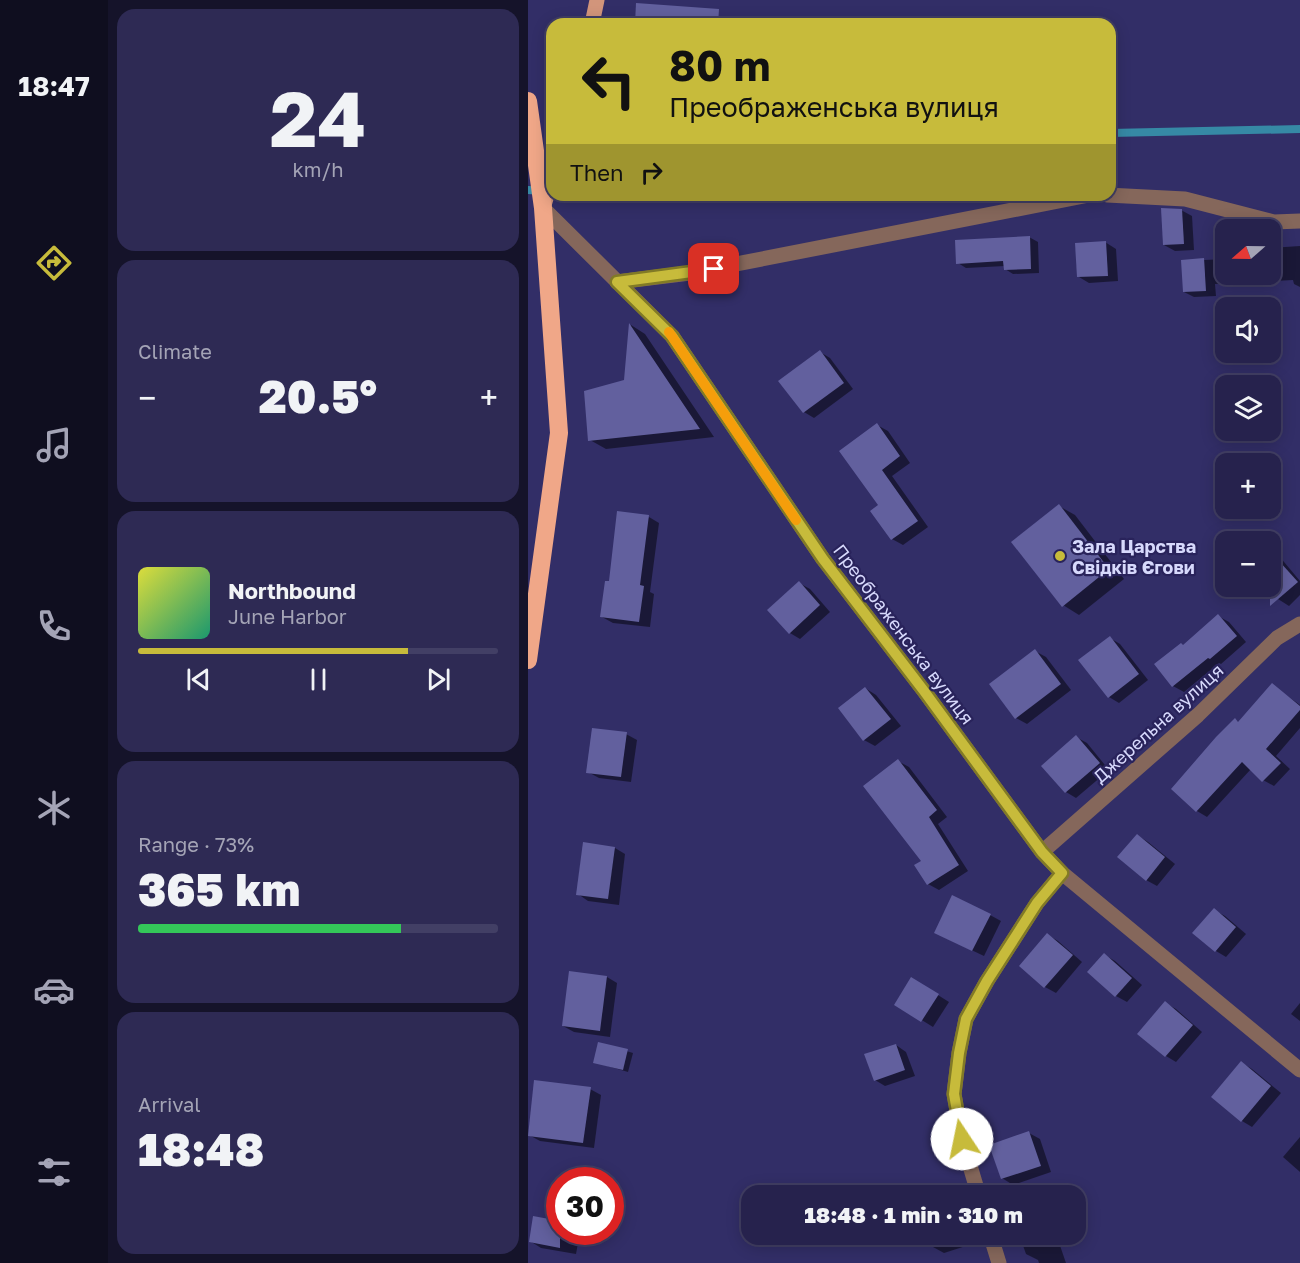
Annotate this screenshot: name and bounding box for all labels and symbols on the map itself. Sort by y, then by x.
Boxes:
north arrow [1215,219,1281,285]
pin [688,243,739,294]
place label: Зала Царства Свідків Єгови [1072,535,1196,578]
street label: Преображенська вулиця [829,540,979,728]
marker: Зала Царства Свідків Єгови [1053,549,1067,563]
street label: Джерельна вулиця [1088,659,1228,787]
position arrow [930,1107,994,1171]
speed limit sign: 30 [546,1167,624,1245]

